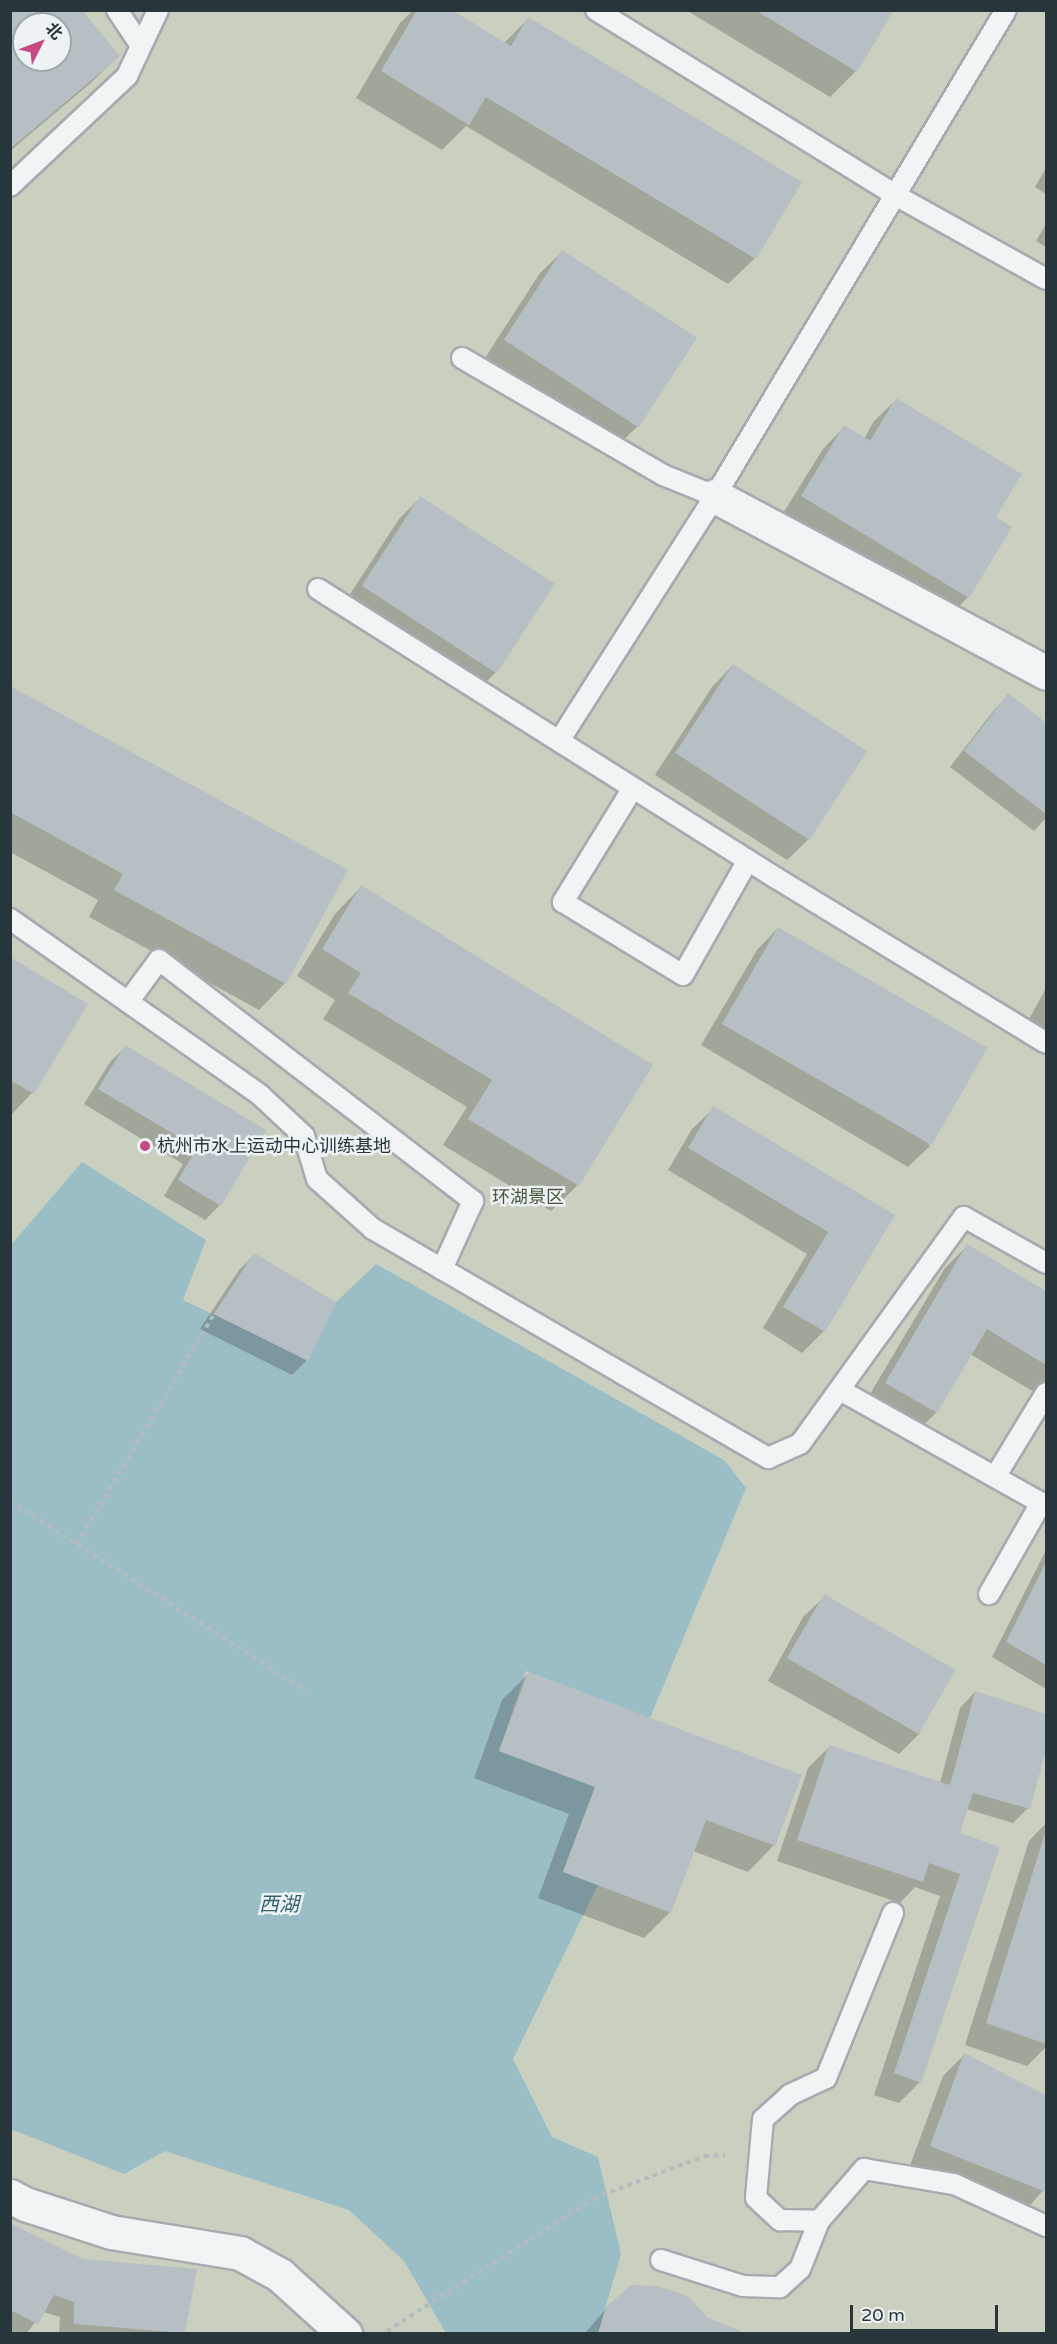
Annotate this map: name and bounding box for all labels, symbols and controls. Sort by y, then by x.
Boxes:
north arrow [12,12,72,72]
text: 北 [41,19,67,44]
place label: 杭州市水上运动中心训练基地 [157,1135,391,1157]
marker: 杭州市水上运动中心训练基地 [138,1139,152,1153]
park label: 环湖景区 [492,1186,564,1208]
water label: 西湖 [259,1893,299,1917]
scale bar [853,2293,1002,2331]
text: 20 m [861,2304,905,2326]

